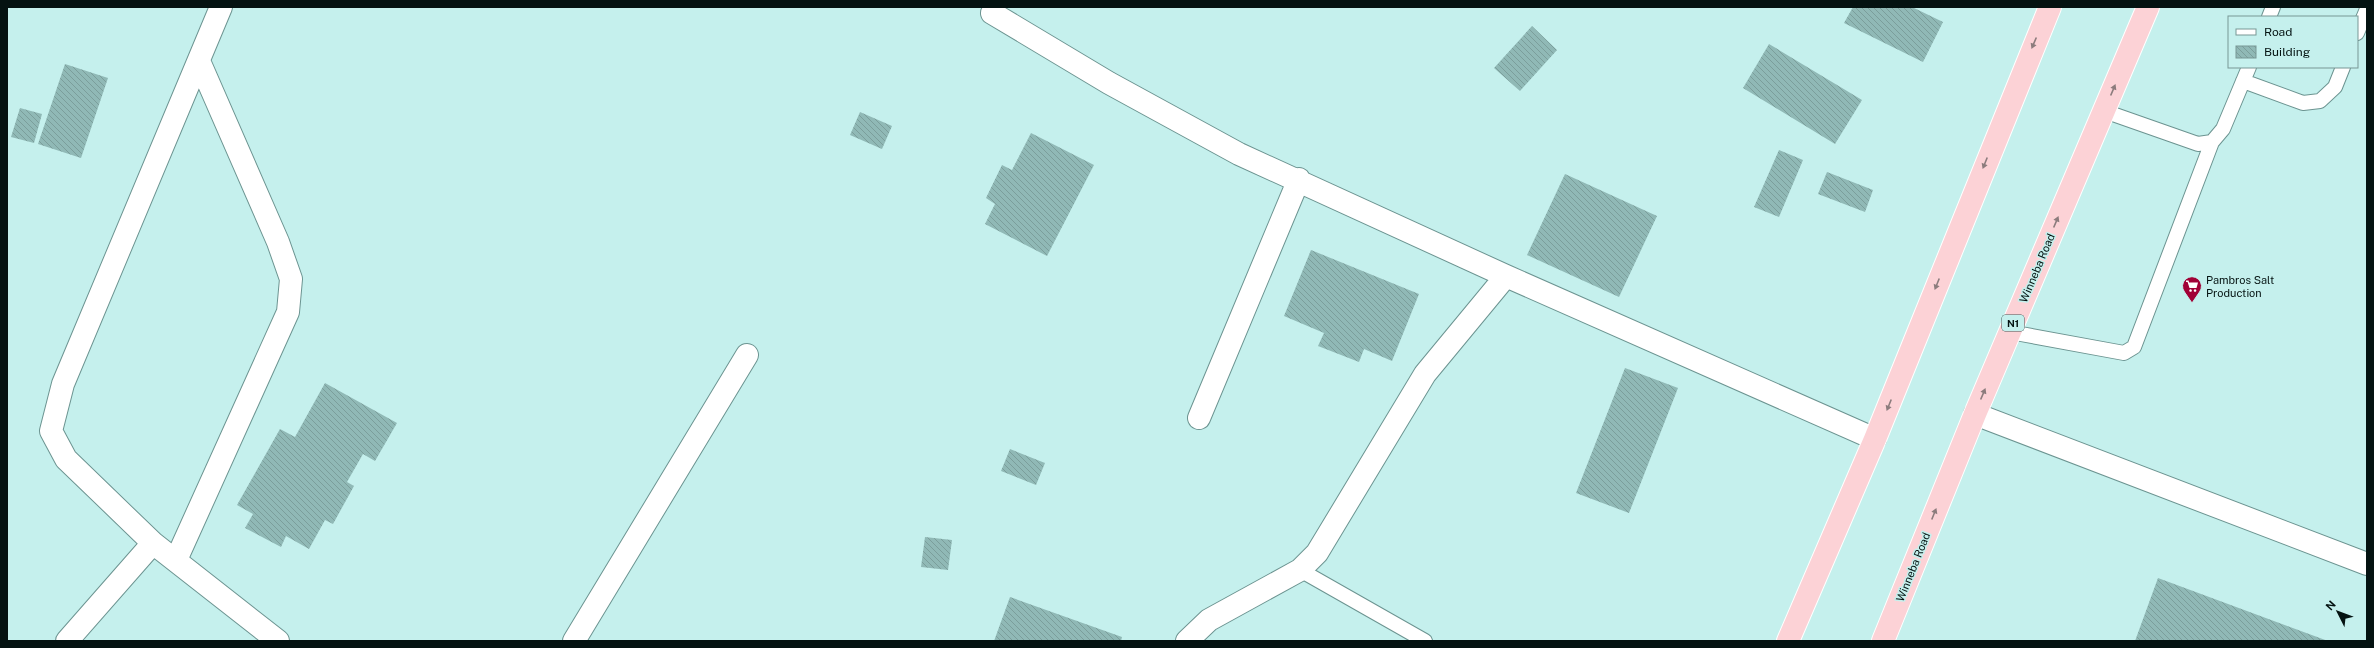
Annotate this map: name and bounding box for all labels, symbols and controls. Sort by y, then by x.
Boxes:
legend [2228,16,2358,68]
text: Road [2264,25,2292,39]
one-way arrow [2031,37,2037,49]
text: Building [2264,45,2310,59]
one-way arrow [2109,84,2116,96]
one-way arrow [1982,158,1988,170]
one-way arrow [2053,217,2059,228]
street label: Winneba Road [2017,232,2057,304]
place label: Pambros Salt Production [2206,274,2274,299]
supermarket icon: Pambros Salt Production [2181,275,2203,303]
one-way arrow [1934,279,1940,290]
road number: N1 [2002,315,2024,331]
one-way arrow [1981,387,1987,399]
one-way arrow [1886,399,1892,410]
one-way arrow [1932,507,1938,519]
street label: Winneba Road [1894,531,1932,603]
north arrow [2318,592,2358,632]
text: N [2323,598,2338,613]

